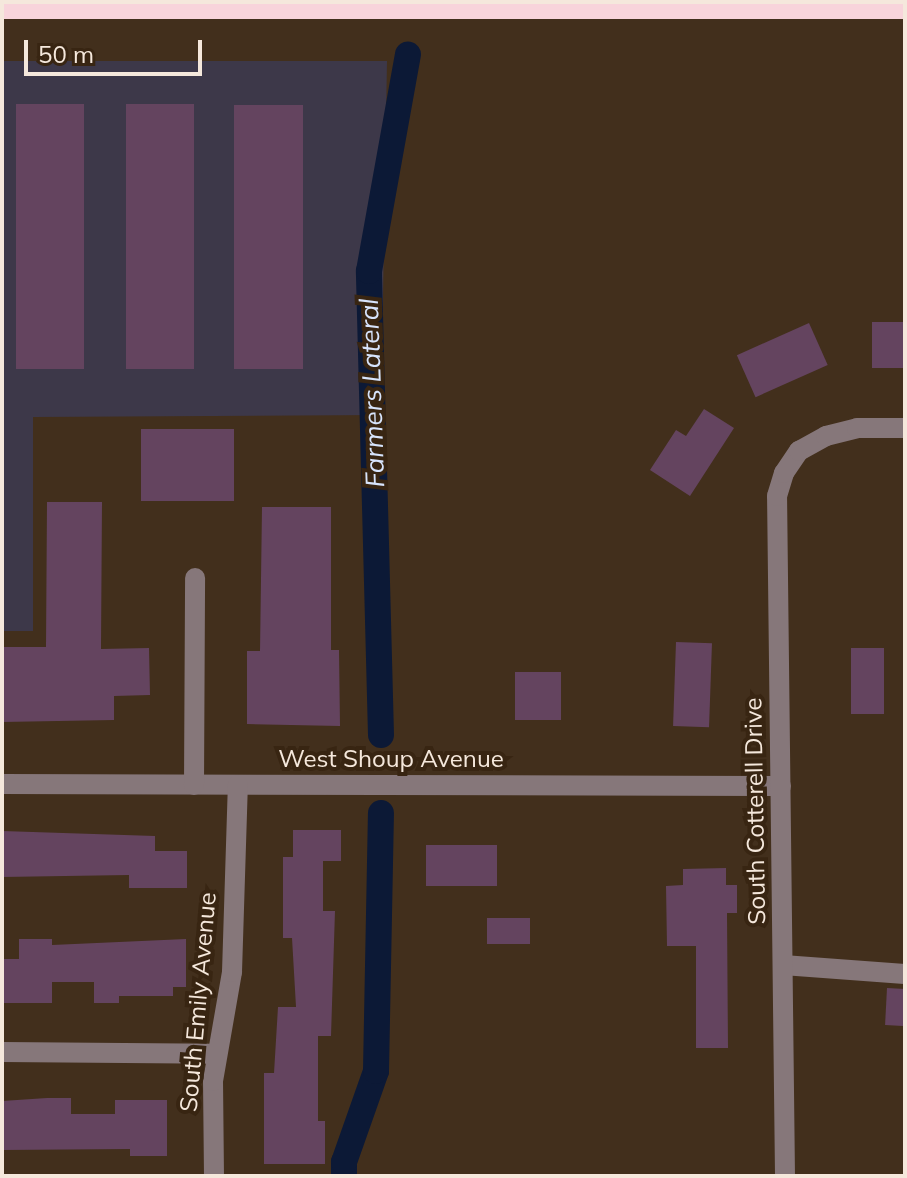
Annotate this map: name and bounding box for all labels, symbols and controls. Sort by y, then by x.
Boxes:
scale bar [28,24,206,74]
text: 50 m [38,39,94,69]
water label: Farmers Lateral [353,298,391,488]
street label: South Cotterell Drive [739,697,771,925]
street label: West Shoup Avenue [278,745,504,773]
street label: South Emily Avenue [174,891,222,1113]

